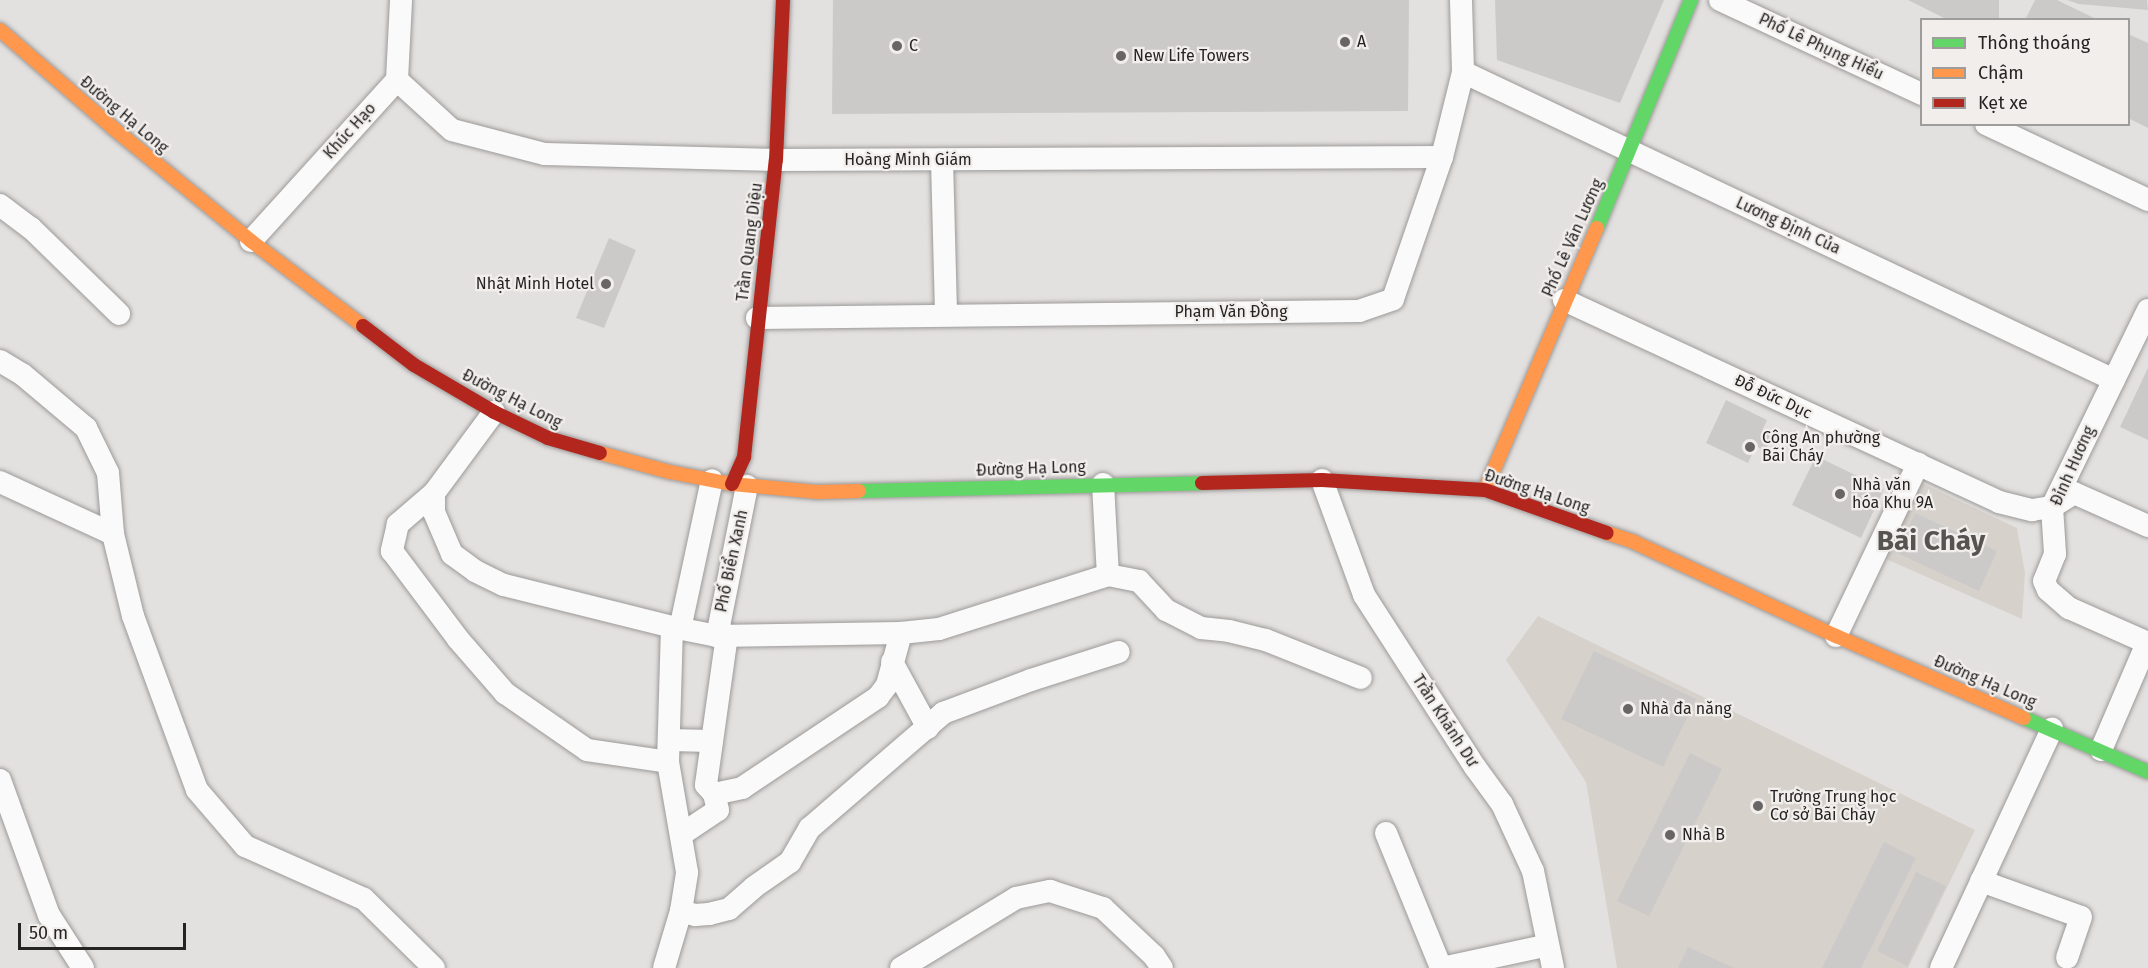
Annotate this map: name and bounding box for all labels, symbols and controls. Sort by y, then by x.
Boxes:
street label: Phố Lê Phụng Hiểu [1756,10,1886,84]
legend [1920,18,2130,126]
place label: A [1357,32,1366,52]
text: Thông thoáng [1978,32,2090,54]
marker: A [1338,35,1352,49]
place label: C [909,36,918,56]
marker: C [890,39,904,53]
place label: New Life Towers [1133,46,1249,66]
marker: New Life Towers [1114,49,1128,63]
text: Chậm [1978,62,2024,84]
street label: Đường Hạ Long [76,72,172,158]
text: Kẹt xe [1978,92,2028,114]
street label: Khúc Hạo [320,99,380,163]
street label: Hoàng Minh Giám [844,150,972,170]
street label: Phố Lê Văn Lương [1538,176,1608,300]
street label: Trần Quang Diệu [733,181,767,303]
street label: Lương Định Của [1733,193,1843,259]
place label: Nhật Minh Hotel [476,274,594,294]
marker: Nhật Minh Hotel [599,277,613,291]
street label: Phạm Văn Đồng [1174,302,1288,322]
street label: Đường Hạ Long [459,366,565,432]
street label: Đỗ Đức Dục [1731,371,1815,423]
street label: Đỉnh Hương [2047,423,2099,509]
place label: Công An phường Bãi Cháy [1762,428,1880,466]
marker: Công An phường Bãi Cháy [1743,440,1757,454]
street label: Đường Hạ Long [976,457,1086,481]
street label: Đường Hạ Long [1482,466,1592,518]
place label: Nhà văn hóa Khu 9A [1852,475,1933,513]
marker: Nhà văn hóa Khu 9A [1833,487,1847,501]
street label: Phố Biển Xanh [712,508,752,614]
district label: Bãi Cháy [1877,524,1985,558]
street label: Đường Hạ Long [1931,652,2039,712]
street label: Trần Khánh Dư [1408,671,1482,771]
place label: Nhà đa năng [1640,699,1732,719]
marker: Nhà đa năng [1621,702,1635,716]
place label: Trường Trung học Cơ sở Bãi Cháy [1770,787,1896,825]
marker: Trường Trung học Cơ sở Bãi Cháy [1751,799,1765,813]
place label: Nhà B [1682,825,1725,845]
marker: Nhà B [1663,828,1677,842]
scale bar [21,911,189,949]
text: 50 m [29,922,68,944]

